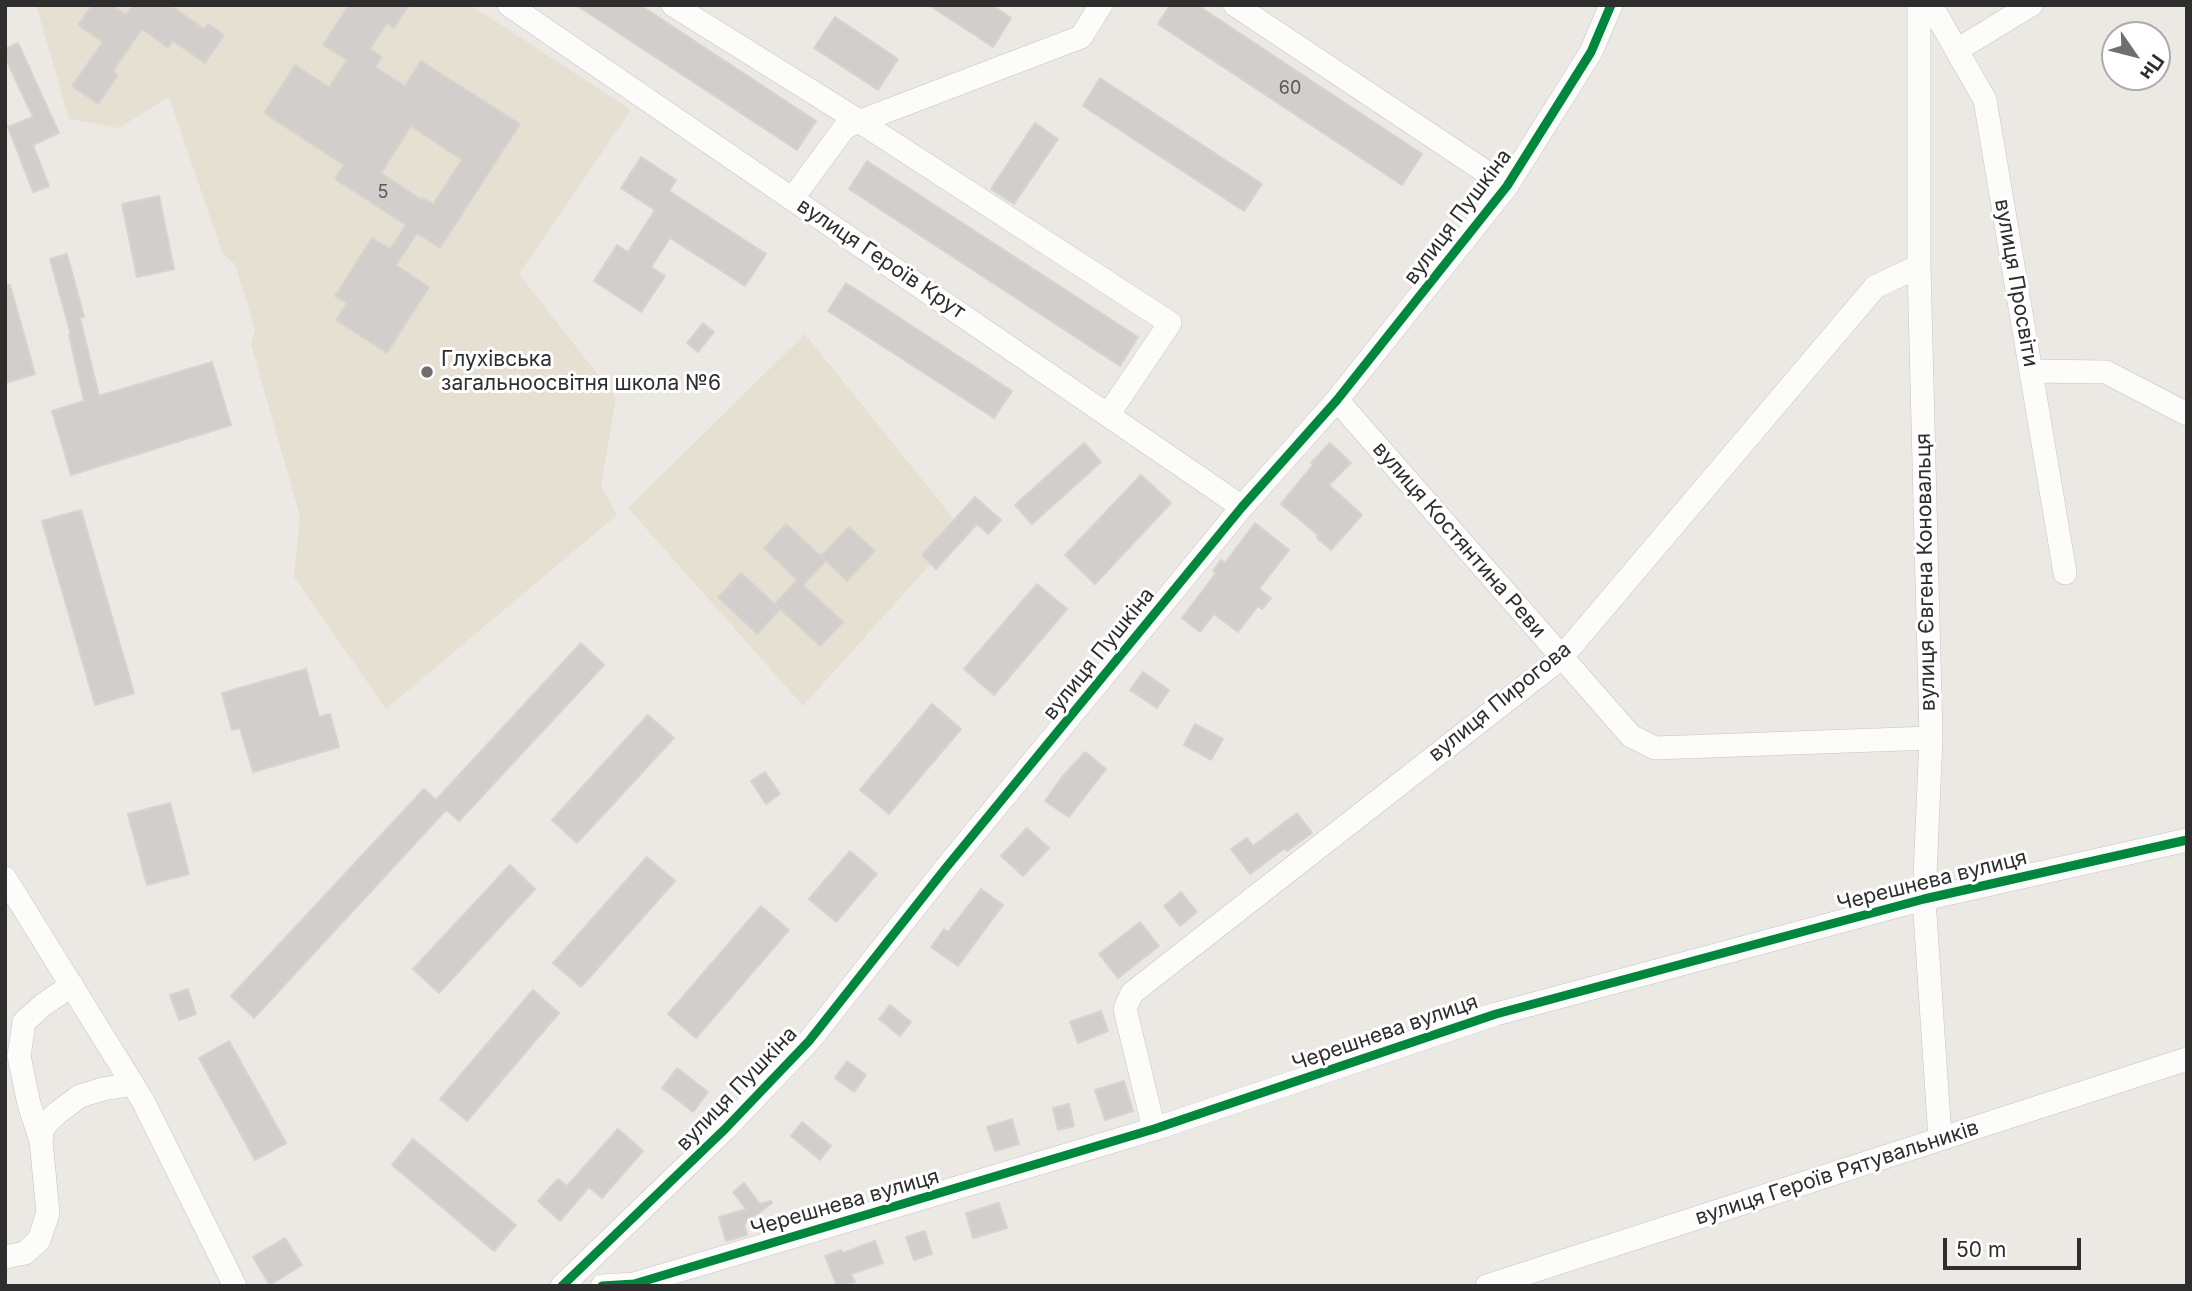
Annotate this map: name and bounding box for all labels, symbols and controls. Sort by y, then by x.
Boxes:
north arrow [2101,21,2171,91]
text: Пн [2135,50,2169,84]
house number: 60 [1279,78,1301,100]
street label: вулиця Пушкіна [1399,144,1517,290]
house number: 5 [378,182,388,204]
street label: вулиця Героїв Крут [792,193,970,325]
street label: вулиця Просвіти [1989,197,2043,369]
place label: Глухівська загальноосвітня школа №6 [441,347,721,397]
marker: Глухівська загальноосвітня школа №6 [419,364,435,380]
street label: вулиця Євгена Коновальця [1911,433,1941,711]
street label: вулиця Костянтина Реви [1367,437,1551,643]
street label: вулиця Пушкіна [1038,583,1160,725]
street label: вулиця Пирогова [1424,637,1576,767]
street label: Черешнева вулиця [1834,845,2030,917]
street label: Черешнева вулиця [1289,989,1481,1077]
street label: вулиця Пушкіна [671,1022,803,1156]
street label: вулиця Героїв Рятувальників [1692,1115,1982,1231]
street label: Черешнева вулиця [748,1164,942,1242]
scale bar [1947,1224,2085,1268]
text: 50 m [1956,1237,2006,1262]

